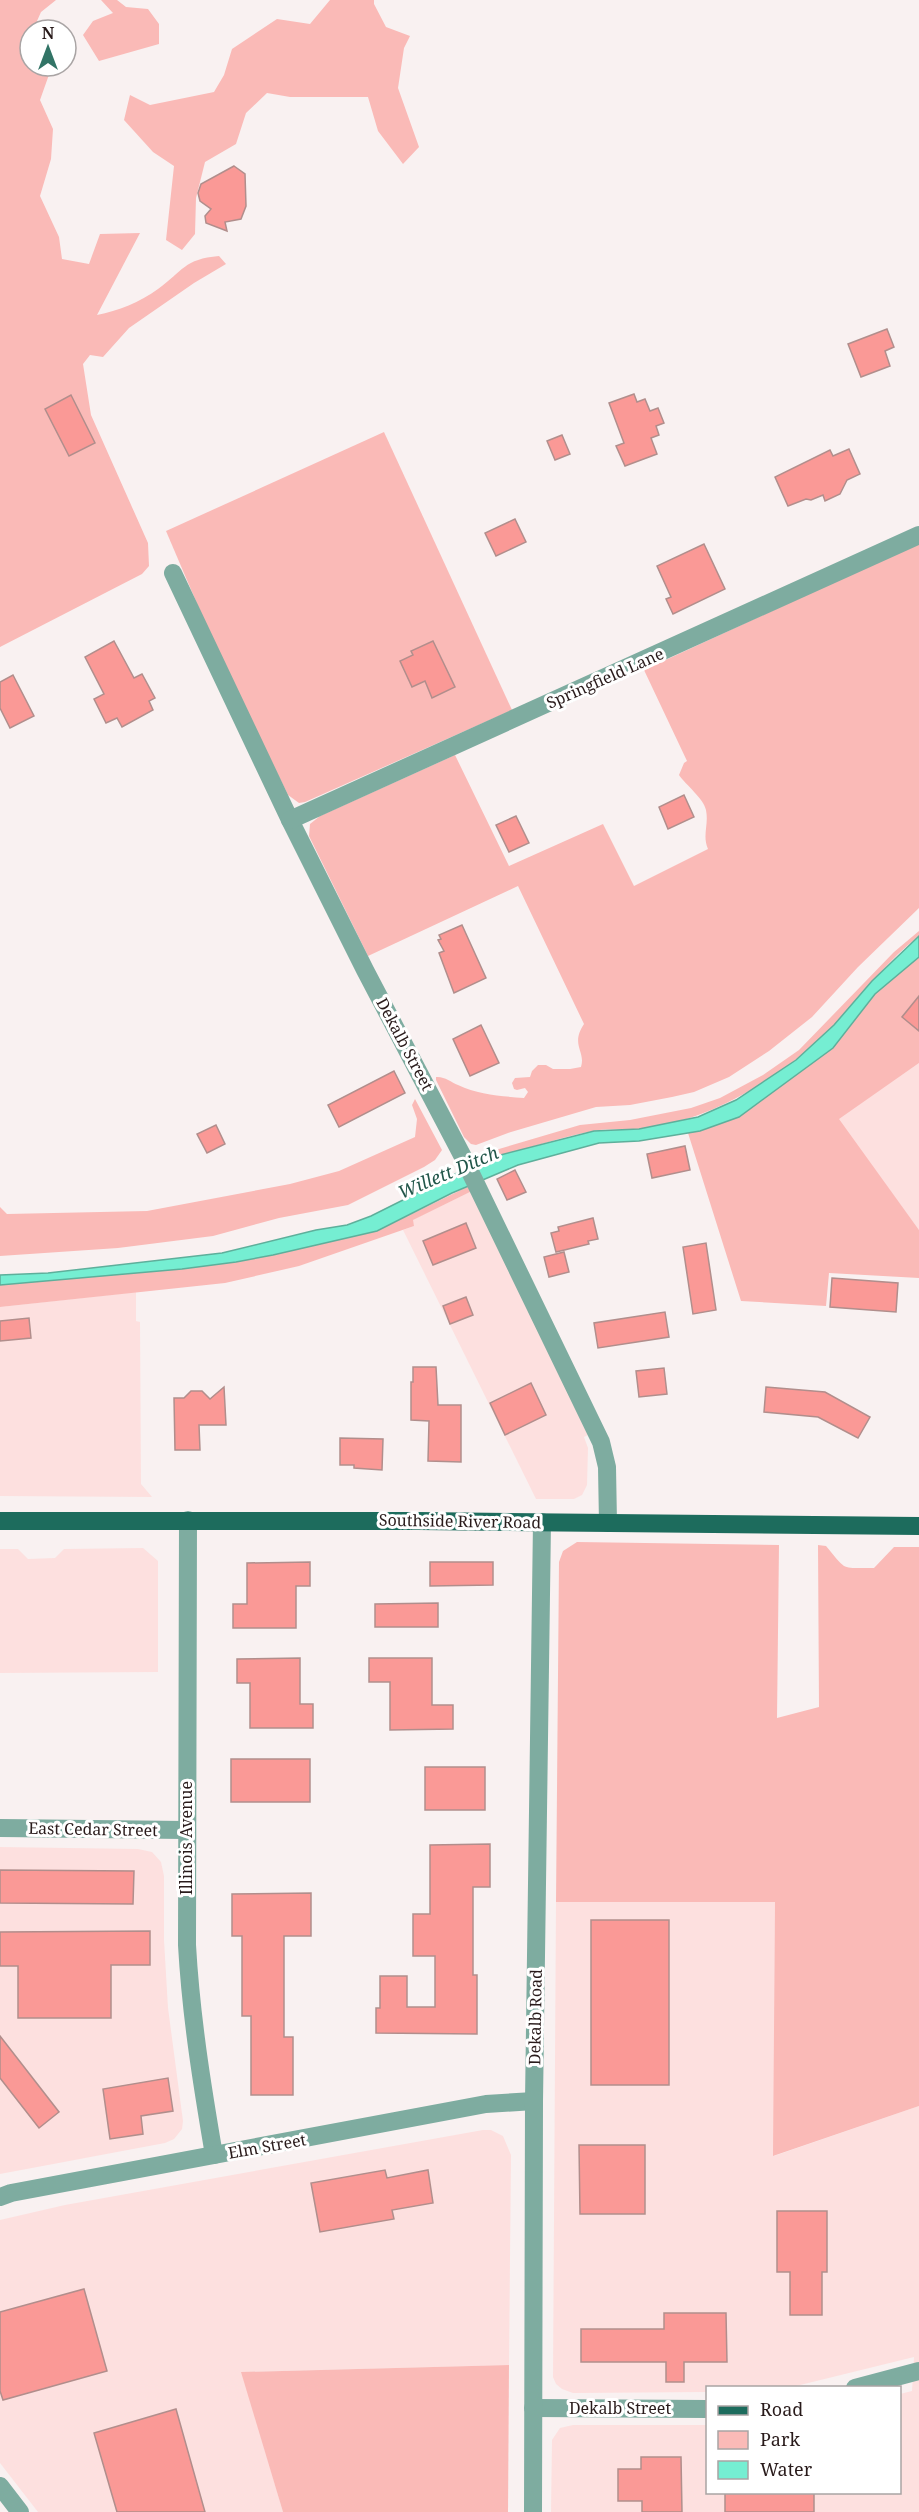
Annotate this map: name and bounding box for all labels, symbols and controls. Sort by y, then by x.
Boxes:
north arrow [18,18,78,78]
text: N [42,22,55,44]
street label: Springfield Lane [543,642,667,714]
street label: Dekalb Street [371,994,439,1095]
water label: Willett Ditch [394,1140,502,1204]
street label: Southside River Road [379,1509,542,1533]
street label: Illinois Avenue [175,1781,197,1895]
street label: East Cedar Street [28,1817,158,1841]
street label: Dekalb Road [523,1969,547,2065]
street label: Elm Street [226,2128,308,2164]
legend [706,2386,901,2494]
street label: Dekalb Street [569,2397,671,2419]
text: Road [760,2397,803,2421]
text: Park [760,2427,800,2451]
text: Water [760,2457,813,2481]

